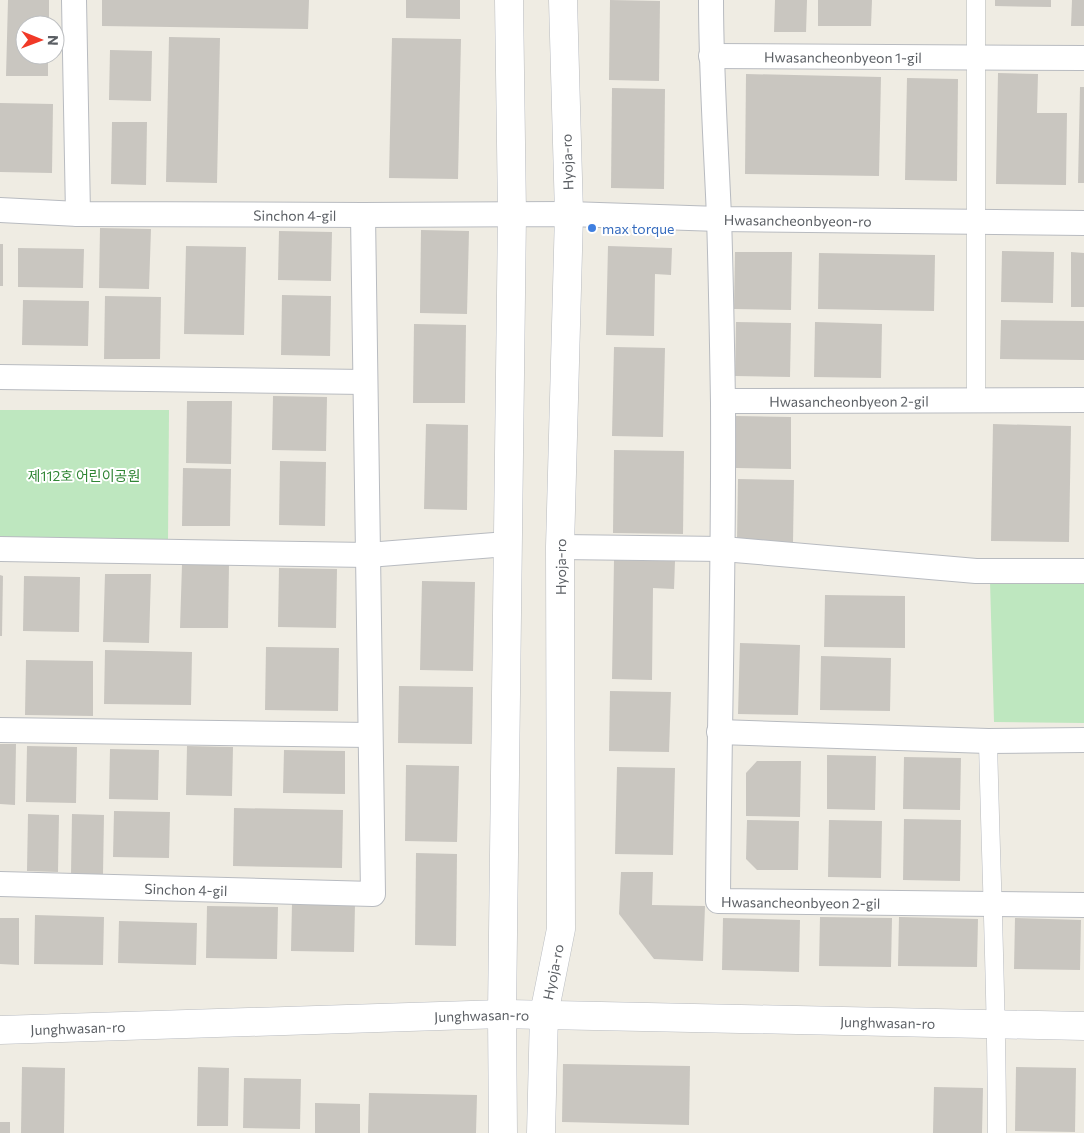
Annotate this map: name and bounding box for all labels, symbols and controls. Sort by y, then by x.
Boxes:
north arrow [15,15,65,65]
text: N [45,35,62,46]
street label: Hwasancheonbyeon 1-gil [764,48,922,66]
street label: Hyoja-ro [558,134,576,190]
street label: Sinchon 4-gil [253,206,336,223]
street label: Hwasancheonbyeon-ro [724,211,872,229]
place label: max torque [602,220,674,237]
marker: max torque [586,222,598,234]
street label: Hwasancheonbyeon 2-gil [769,392,929,409]
park label: 제112호 어린이공원 [28,467,140,484]
street label: Hyoja-ro [551,538,569,595]
street label: Sinchon 4-gil [144,879,228,899]
street label: Hwasancheonbyeon 2-gil [721,893,881,911]
street label: Hyoja-ro [539,943,566,1001]
street label: Junghwasan-ro [434,1005,530,1025]
street label: Junghwasan-ro [840,1012,935,1031]
street label: Junghwasan-ro [30,1018,126,1038]

